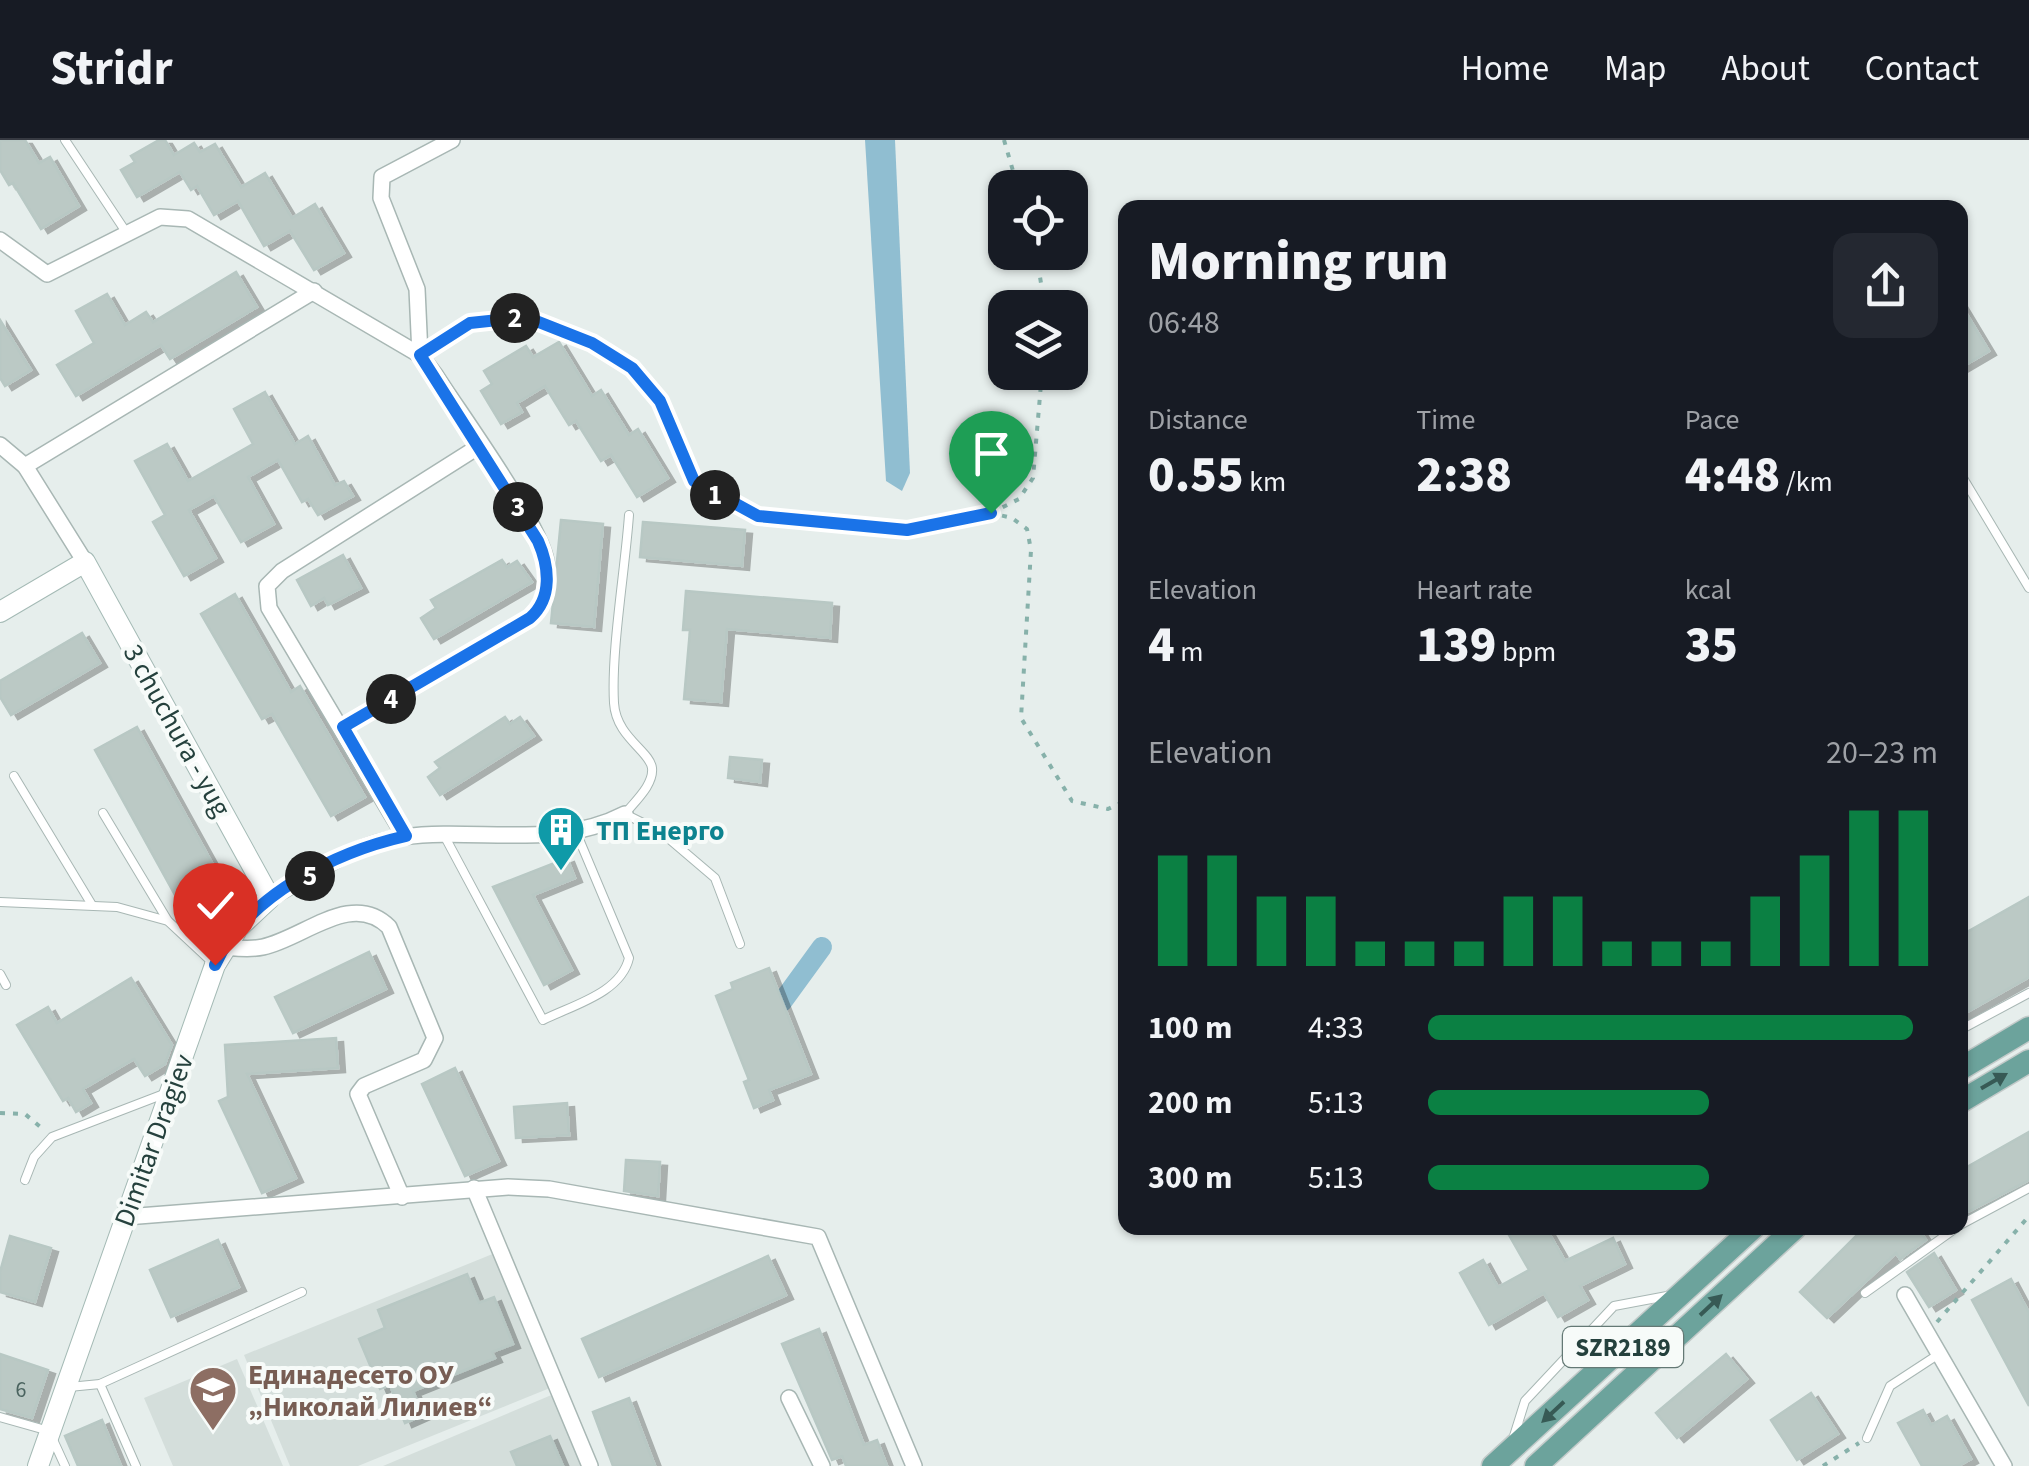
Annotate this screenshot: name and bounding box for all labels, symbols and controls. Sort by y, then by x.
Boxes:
text: Stridr [50,35,173,103]
text: Home [1461,44,1549,94]
text: Map [1604,44,1667,94]
text: About [1722,44,1810,94]
text: Contact [1865,44,1979,94]
map controls [988,170,1088,390]
button: locate [988,170,1088,270]
text: Morning run [1148,223,1449,301]
button: share [1833,233,1938,338]
button: layers [988,290,1088,390]
pin: 2 [490,293,540,343]
text: 2 [508,298,522,338]
text: 06:48 [1148,300,1220,346]
text: Distance [1148,400,1248,440]
text: Time [1416,400,1475,440]
text: Pace [1685,400,1740,440]
pin [949,411,1034,514]
icon: arrive [964,426,1019,481]
text: 0.55 [1148,440,1244,511]
text: 2:38 [1416,440,1512,511]
text: 4:48 [1685,440,1780,511]
text: km [1244,462,1286,502]
text: /km [1780,462,1833,502]
pin: 1 [690,470,740,520]
text: 1 [708,475,722,515]
pin: 3 [493,482,543,532]
text: 3 [511,487,525,527]
text: Elevation [1148,570,1257,610]
text: Heart rate [1416,570,1533,610]
text: kcal [1685,570,1732,610]
text: 4 [1148,610,1175,681]
text: 139 [1416,610,1496,681]
text: 35 [1685,610,1738,681]
text: m [1175,632,1204,672]
text: bpm [1496,632,1556,672]
street label: 3 chuchura - yug [113,637,241,824]
pin: 4 [366,674,416,724]
text: 4 [384,679,398,719]
text: Elevation [1148,730,1273,776]
text: 20–23 m [1826,730,1938,776]
building icon: ТП Енерго [535,804,587,872]
place label: ТП Енерго [596,811,725,851]
pin: 5 [285,851,335,901]
text: 5 [303,856,317,896]
pin [173,863,258,966]
icon: check [188,878,243,933]
text: 100 m [1148,1005,1233,1051]
text: 4:33 [1308,1005,1364,1051]
street label: Dimitar Dragiev [104,1048,204,1232]
one-way arrow [1980,1073,2008,1090]
text: 200 m [1148,1080,1233,1126]
text: 5:13 [1308,1080,1364,1126]
text: 300 m [1148,1155,1233,1201]
text: 5:13 [1308,1155,1364,1201]
one-way arrow [1699,1294,1723,1317]
road number: SZR2189 [1563,1327,1683,1367]
place label: Единадесето ОУ „Николай Лилиев“ [248,1355,493,1427]
school or university icon: Единадесето ОУ „Николай Лилиев“ [187,1364,239,1432]
house number: 6 [16,1374,27,1406]
one-way arrow [1541,1400,1565,1423]

